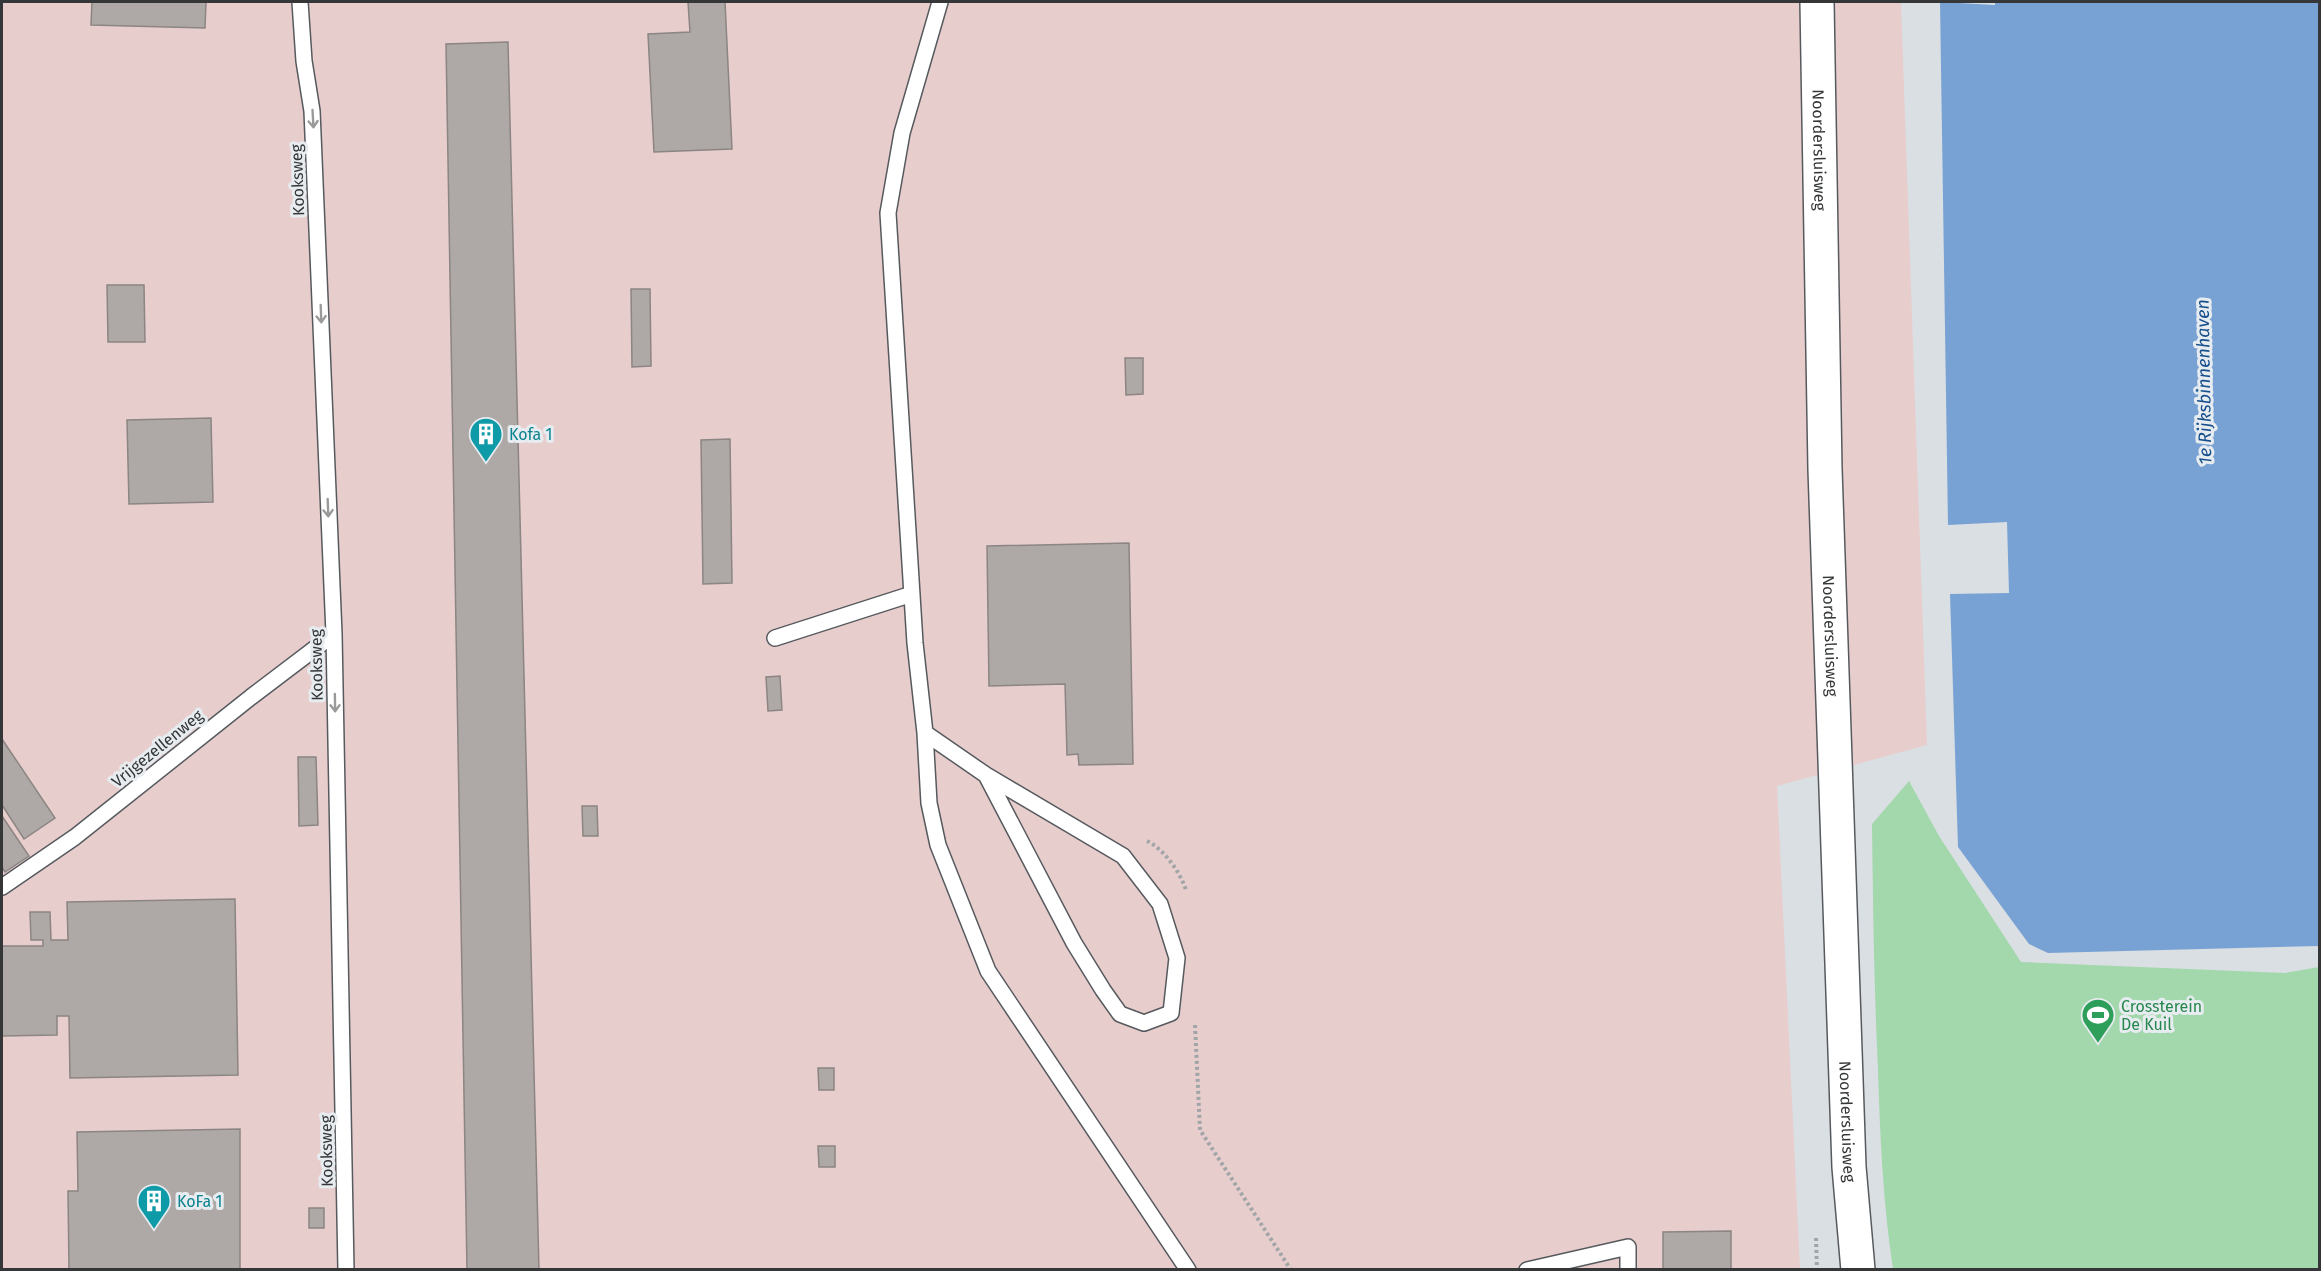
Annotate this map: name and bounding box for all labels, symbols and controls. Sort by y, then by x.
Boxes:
street label: Noordersluisweg [1808,89,1830,212]
one-way arrow [307,108,318,128]
street label: Kooksweg [287,143,308,216]
water label: 1e Rijksbinnenhaven [2192,299,2216,465]
one-way arrow [315,303,326,323]
building icon: Kofa 1 [468,416,504,463]
place label: Kofa 1 [509,425,552,444]
one-way arrow [323,498,334,518]
street label: Noordersluisweg [1819,575,1842,698]
street label: Kooksweg [306,628,327,701]
one-way arrow [329,693,341,713]
street label: Vrijgezellenweg [108,705,207,791]
sports icon: Crossterein De Kuil [2080,997,2116,1044]
place label: Crossterein De Kuil [2121,997,2202,1034]
street label: Noordersluisweg [1835,1060,1859,1184]
street label: Kooksweg [316,1114,337,1187]
building icon: KoFa 1 [136,1183,172,1230]
place label: KoFa 1 [177,1192,222,1211]

